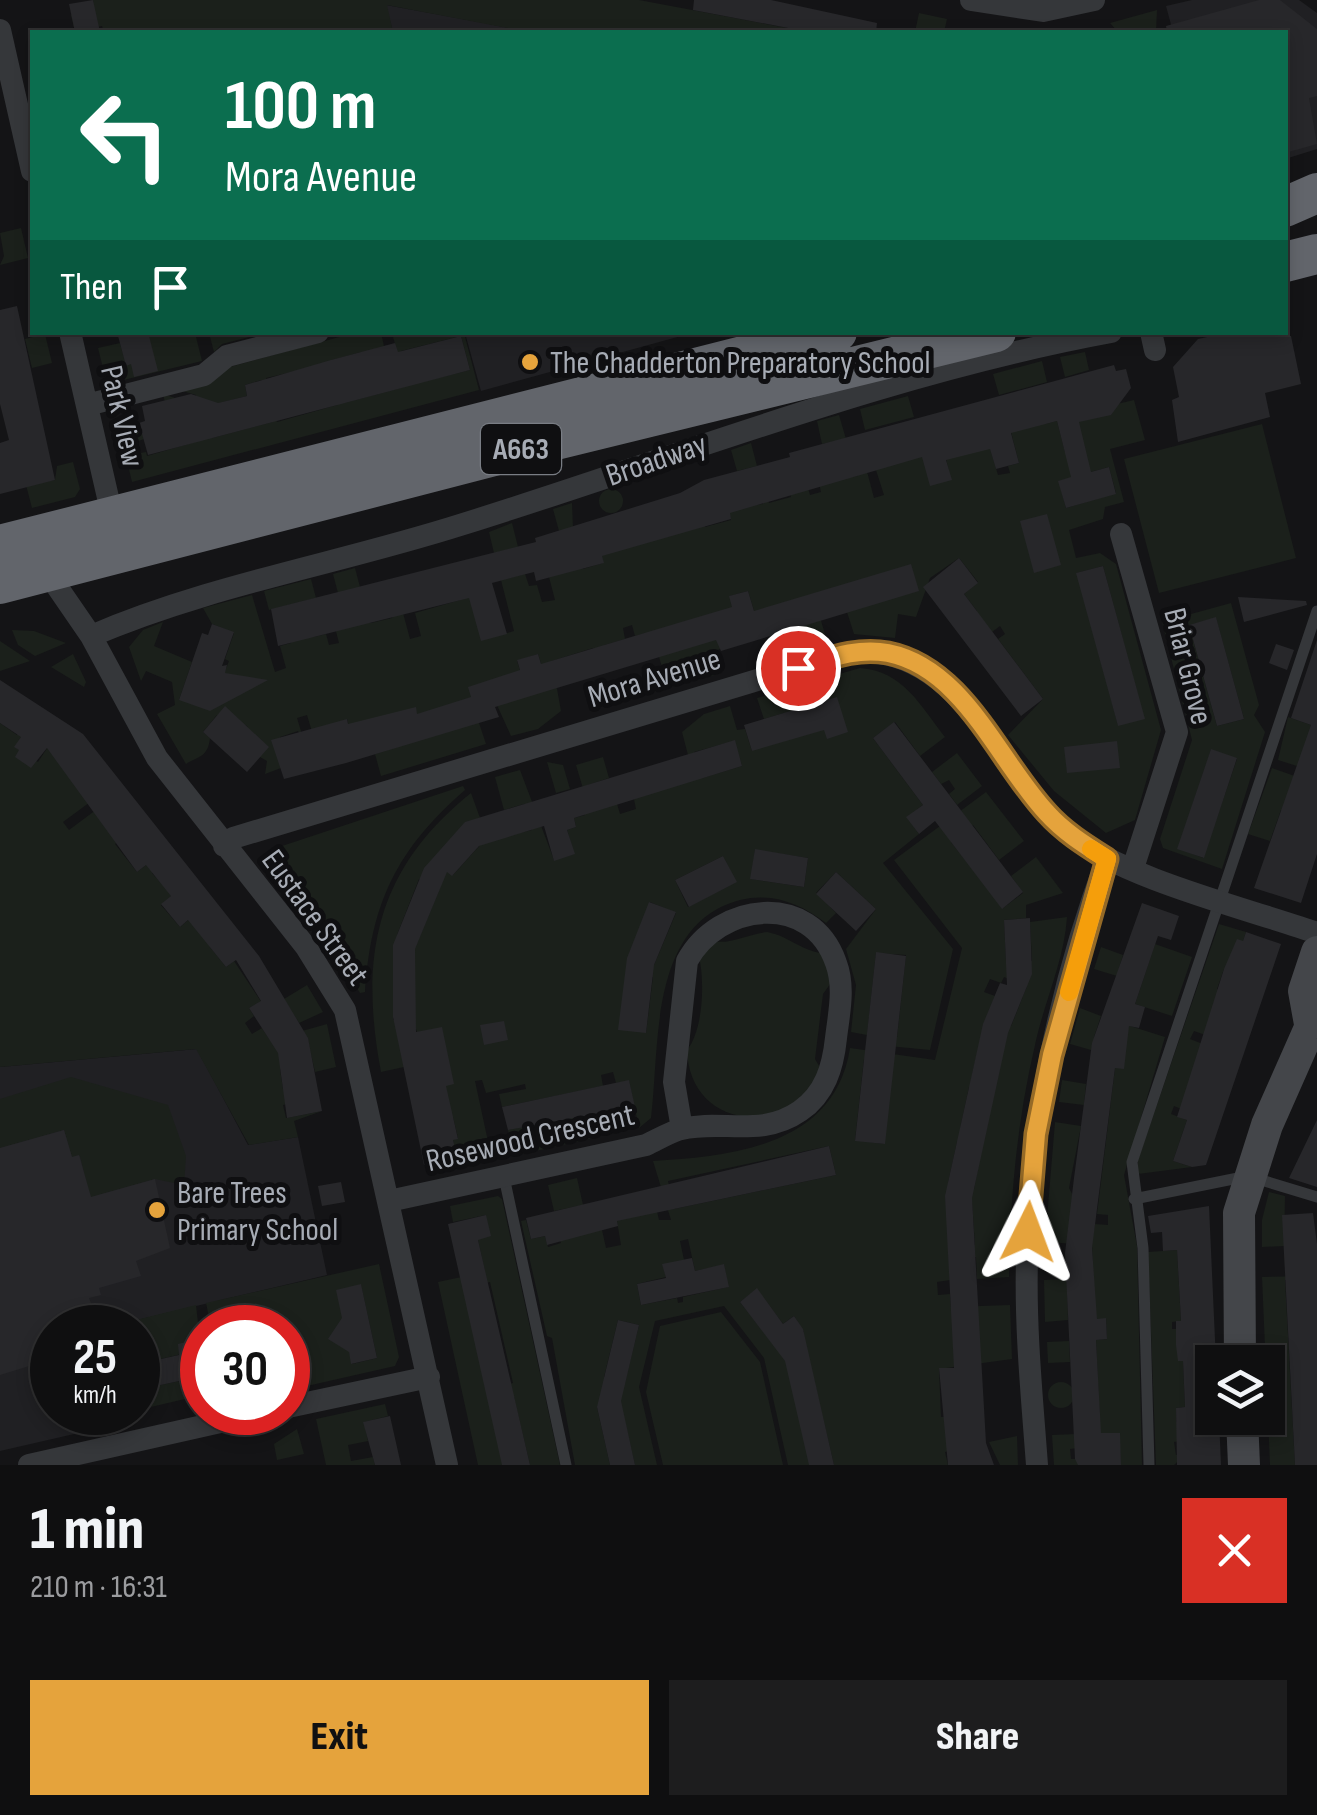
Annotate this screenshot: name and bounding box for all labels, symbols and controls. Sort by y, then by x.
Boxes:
text: 100 m [225,65,376,149]
icon: left [60,70,190,200]
text: Mora Avenue [225,150,417,205]
icon: arrive [143,260,198,315]
text: Then [60,265,123,310]
place label: The Chadderton Preparatory School [550,344,931,383]
marker: The Chadderton Preparatory School [519,351,541,373]
street label: Park View [91,362,152,471]
road number: A663 [481,424,561,474]
street label: Broadway [601,425,712,496]
street label: Briar Grove [1154,604,1221,729]
pin [756,626,841,711]
street label: Mora Avenue [583,640,725,717]
icon: arrive [771,641,826,696]
street label: Eustace Street [253,842,377,993]
street label: Rosewood Crescent [422,1096,638,1181]
place label: Bare Trees Primary School [177,1174,338,1250]
position arrow [976,1180,1080,1284]
marker: Bare Trees Primary School [146,1199,168,1221]
speed limit sign: 30 [180,1305,310,1435]
text: 25 [73,1328,117,1388]
map controls [1195,1345,1285,1435]
button: layers [1195,1345,1285,1435]
text: km/h [73,1380,117,1411]
text: 1 min [30,1494,144,1566]
button: close [1182,1498,1287,1603]
text: 210 m · 16:31 [30,1568,167,1607]
button: Exit [30,1680,649,1795]
button: Share [669,1680,1287,1795]

